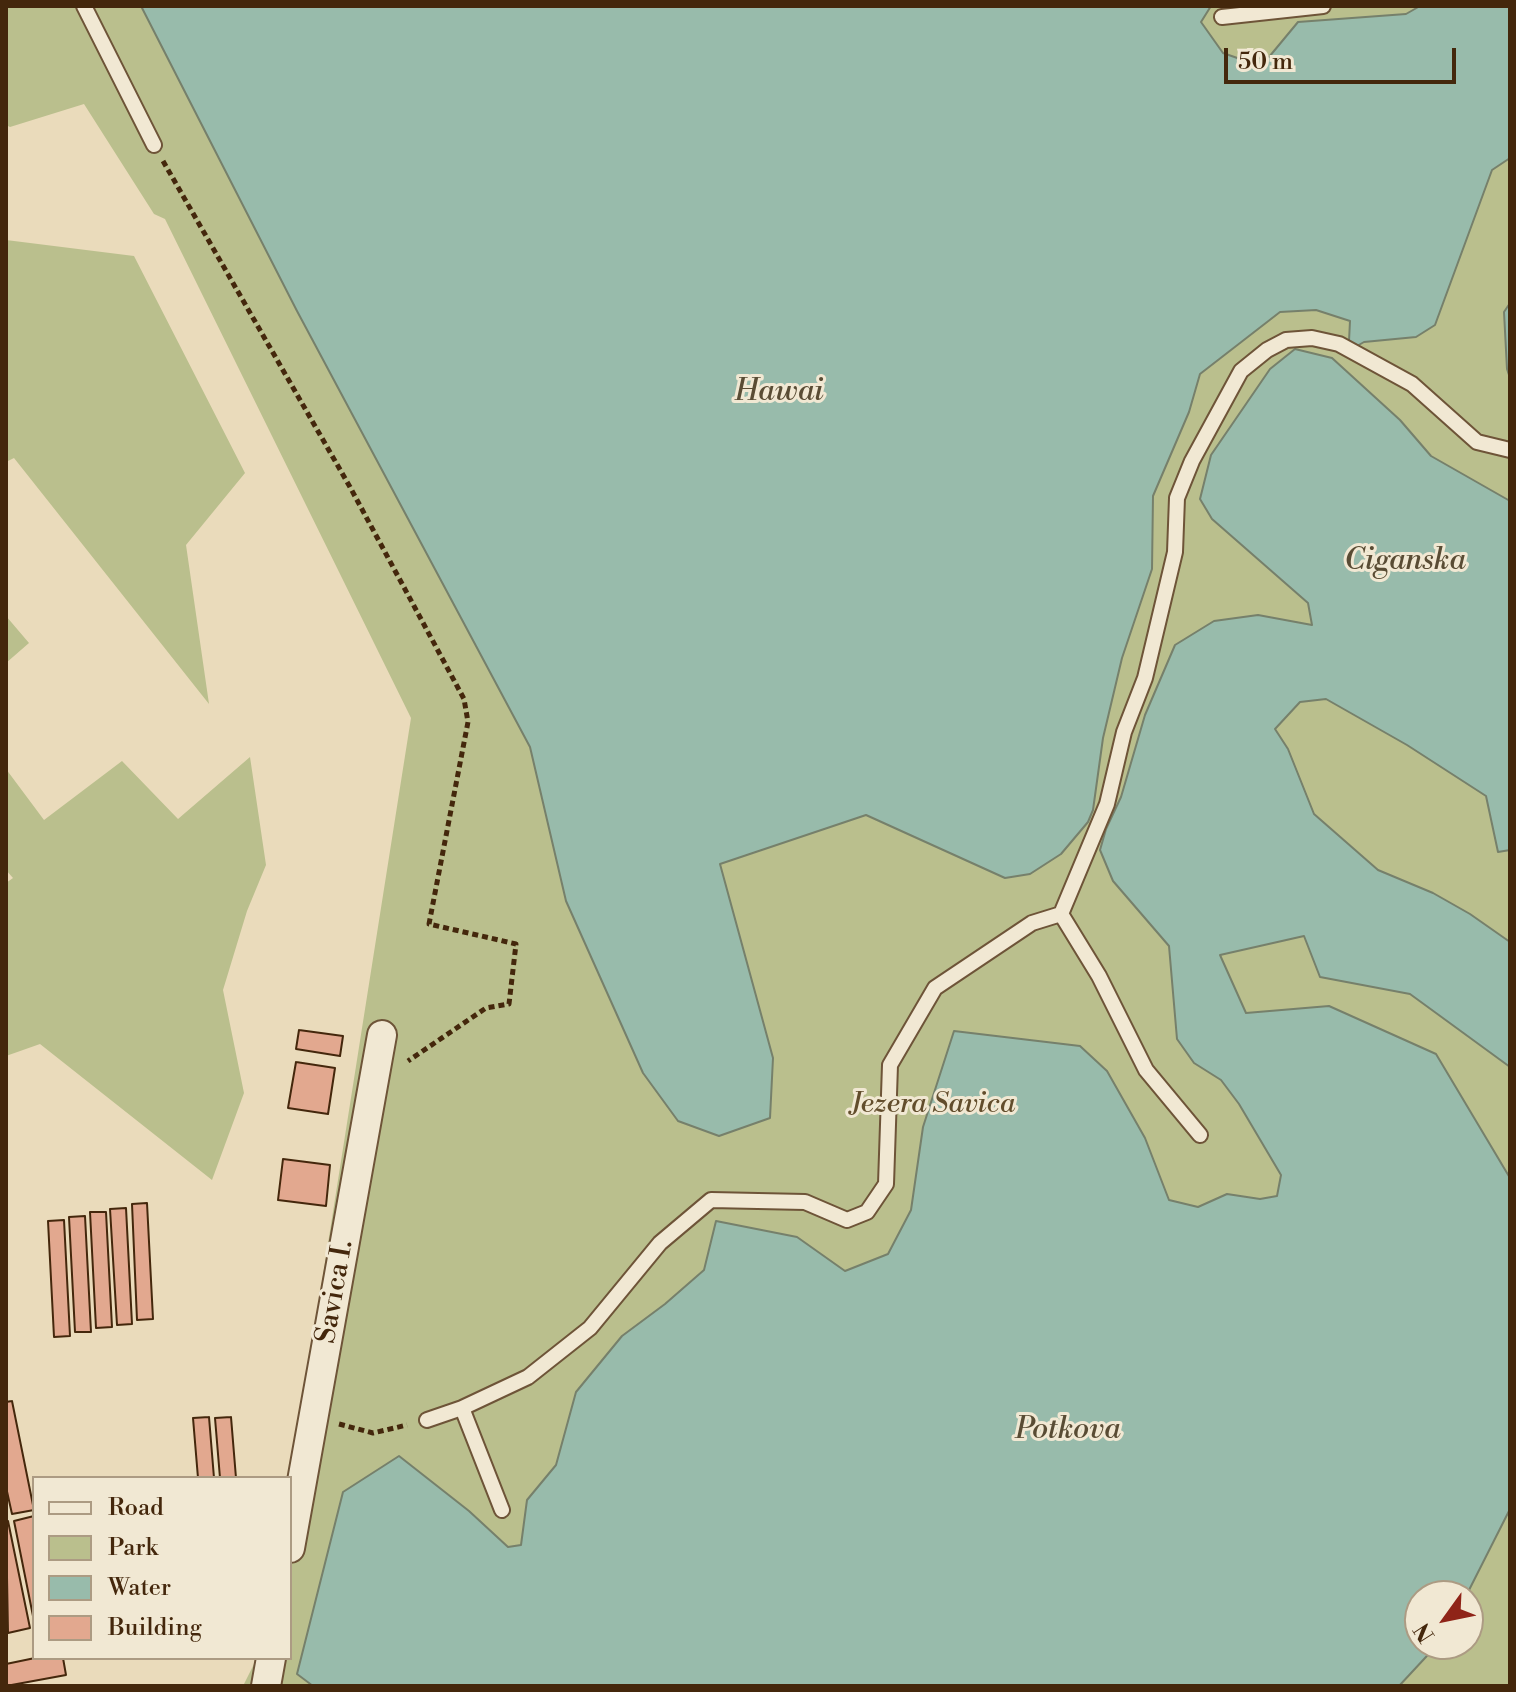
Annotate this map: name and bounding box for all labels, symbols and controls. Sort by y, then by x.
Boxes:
scale bar [1228,32,1460,82]
text: 50 m [1238,47,1293,77]
water label: Hawai [734,375,824,411]
water label: Ciganska [1344,544,1466,580]
park label: Jezera Savica [851,1088,1015,1122]
street label: Savica I. [310,1238,362,1346]
water label: Potkova [1015,1413,1121,1449]
legend [32,1476,292,1660]
text: Road [108,1493,164,1523]
text: Park [108,1533,158,1563]
text: Water [108,1573,171,1603]
north arrow [1404,1580,1484,1660]
text: Building [108,1613,202,1643]
text: N [1409,1618,1441,1647]

